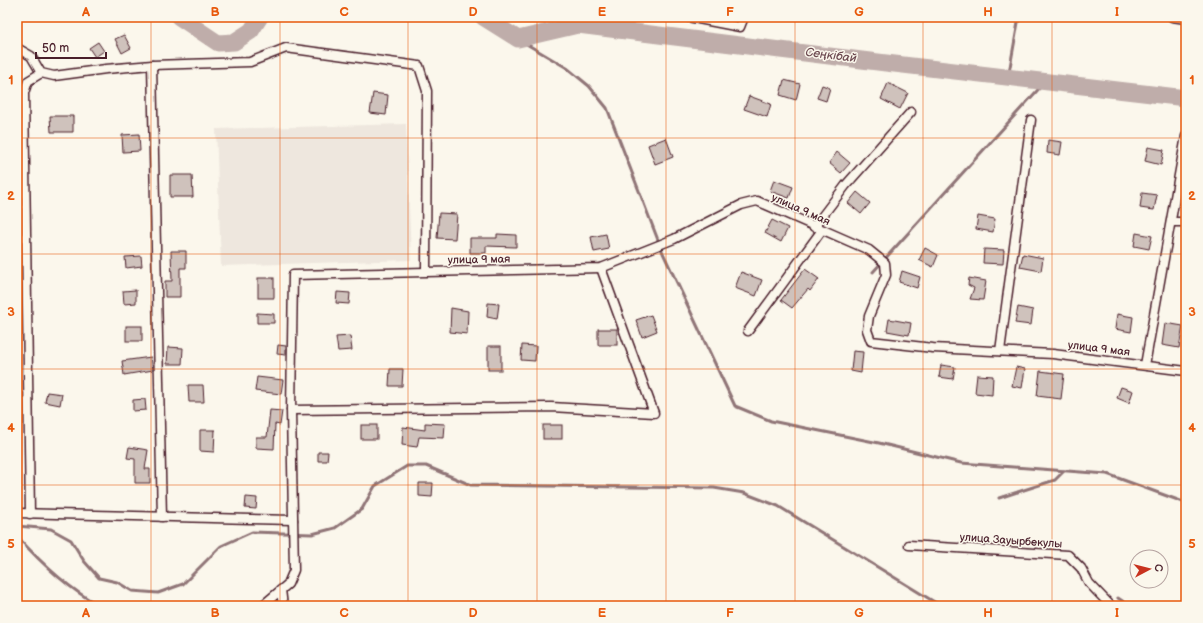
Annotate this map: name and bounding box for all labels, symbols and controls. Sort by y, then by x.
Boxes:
text: A [81,4,90,20]
text: B [210,4,220,20]
text: C [339,4,349,20]
text: D [468,4,478,20]
text: E [598,4,607,20]
text: F [726,4,734,20]
text: G [854,4,864,20]
text: H [983,4,993,20]
text: I [1115,4,1119,20]
scale bar [36,34,106,60]
text: 50 m [42,41,69,56]
water label: Сеңкібай [804,45,858,66]
text: 1 [8,72,14,88]
text: 1 [1189,72,1195,88]
text: 2 [7,188,15,204]
text: 2 [1188,188,1196,204]
street label: улица 9 мая [770,191,832,228]
street label: улица 9 мая [448,252,510,267]
text: 3 [7,304,15,320]
text: 3 [1188,304,1196,320]
street label: улица 9 мая [1067,338,1131,359]
text: 4 [7,420,15,436]
text: 4 [1188,420,1196,436]
street label: улица Зауырбекулы [959,530,1063,551]
text: 5 [7,536,15,552]
text: 5 [1188,536,1196,552]
north arrow [1129,549,1169,589]
text: С [1152,563,1165,573]
text: A [81,605,90,621]
text: B [210,605,220,621]
text: C [339,605,349,621]
text: D [468,605,478,621]
text: E [598,605,607,621]
text: F [726,605,734,621]
text: G [854,605,864,621]
text: H [983,605,993,621]
text: I [1115,605,1119,621]

